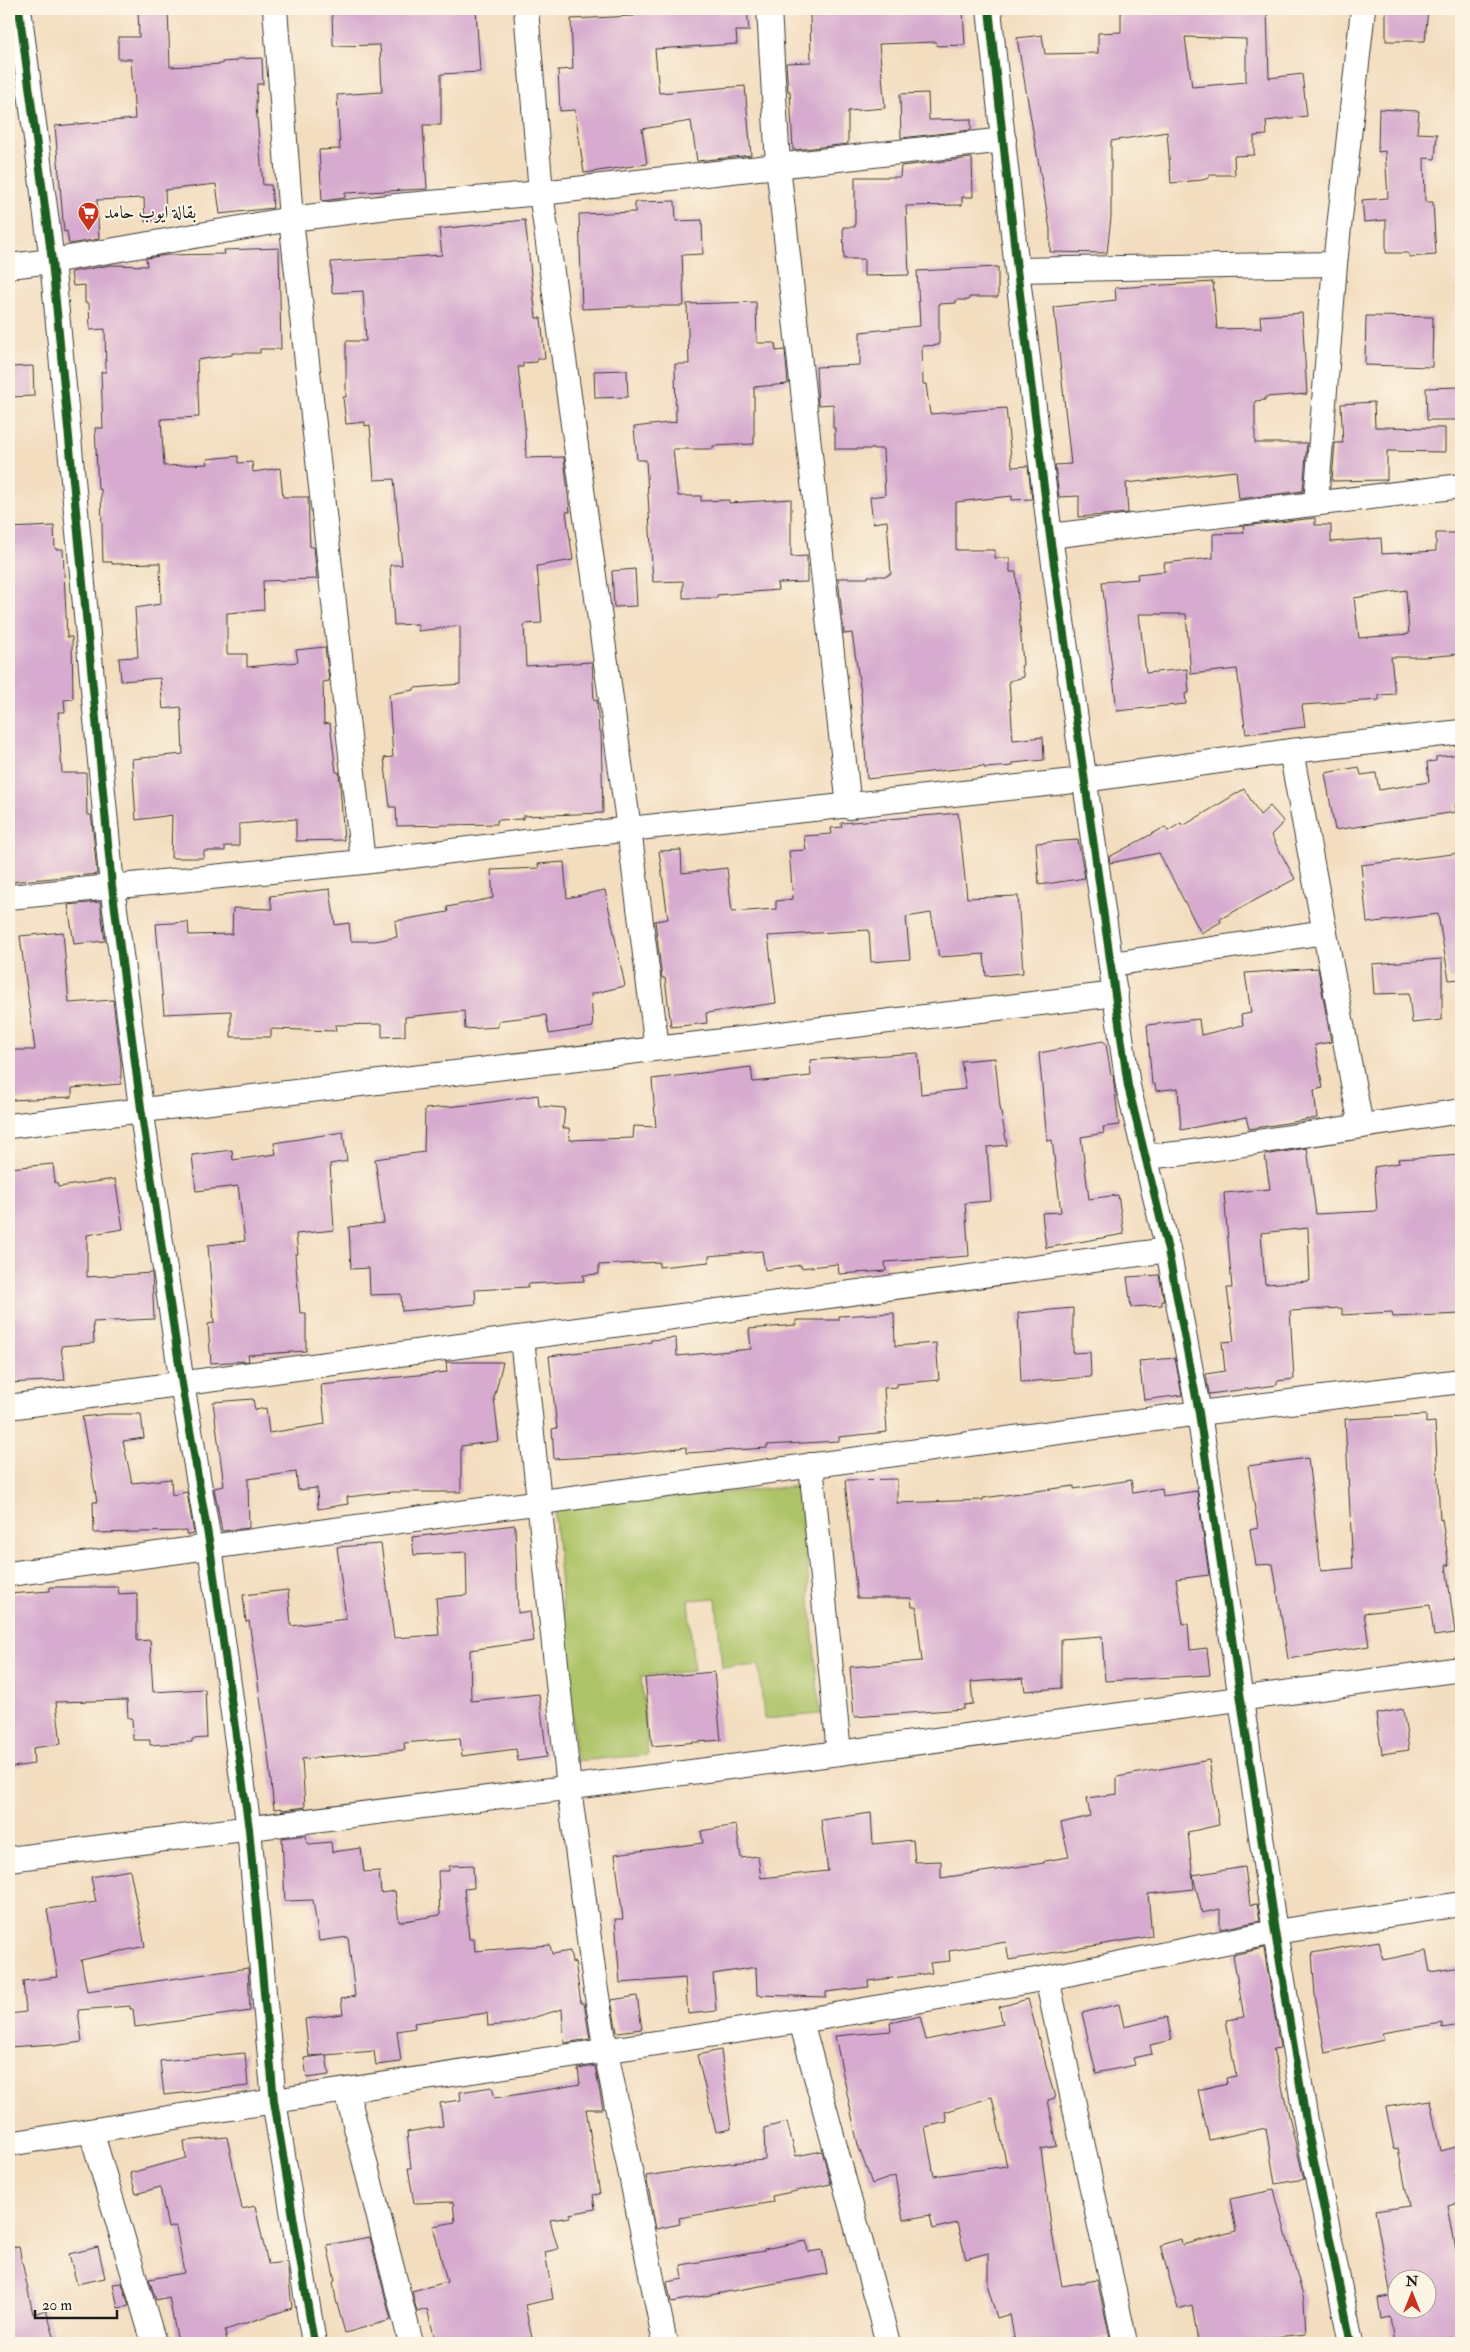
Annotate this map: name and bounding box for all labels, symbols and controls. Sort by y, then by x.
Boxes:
supermarket icon: بقالة ايوب حامد [76,200,100,231]
place label: بقالة ايوب حامد [104,201,196,224]
north arrow [1388,2270,1438,2320]
text: N [1405,2273,1419,2290]
scale bar [35,2287,118,2319]
text: 20 m [42,2296,72,2315]

